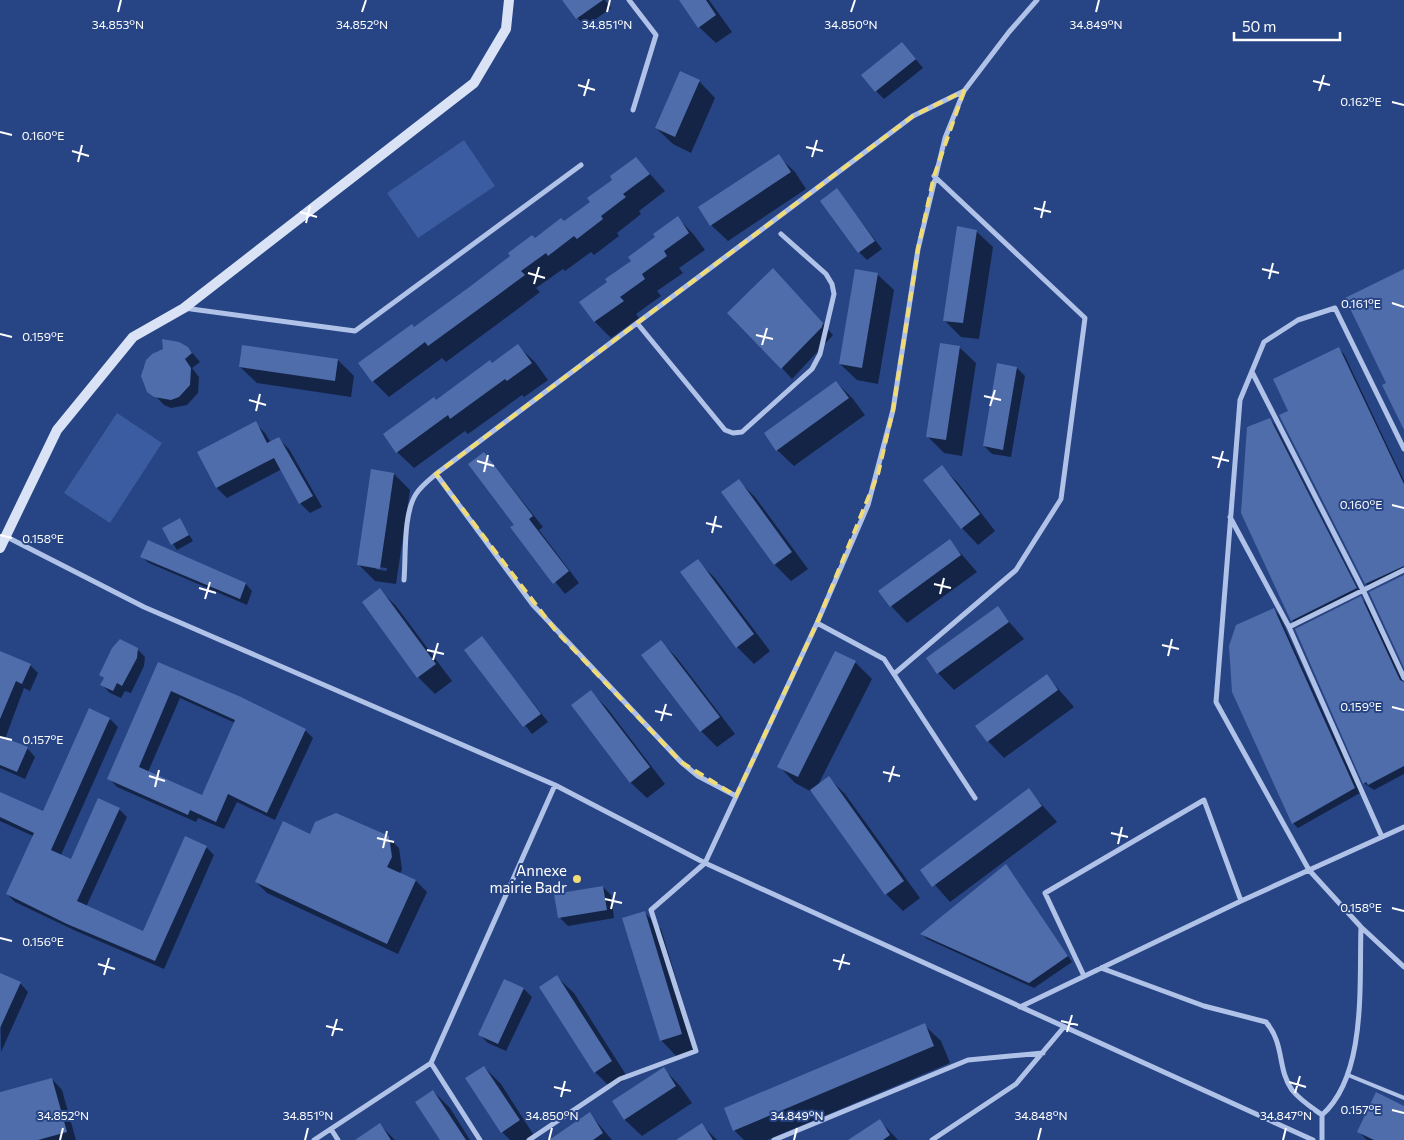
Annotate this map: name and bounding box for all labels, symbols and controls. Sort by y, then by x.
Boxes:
scale bar [1234,10,1340,42]
text: 34.853°N [92,17,144,31]
text: 34.852°N [336,17,388,31]
text: 34.851°N [582,17,632,31]
text: 34.850°N [824,17,878,31]
text: 34.849°N [1069,17,1123,31]
text: 50 m [1242,17,1276,35]
text: 0.162°E [1340,94,1382,108]
text: 0.160°E [22,128,64,142]
text: 0.161°E [1341,296,1381,310]
text: 0.159°E [22,329,64,343]
text: 0.160°E [1340,497,1382,511]
text: 0.158°E [22,531,64,545]
text: 0.159°E [1340,699,1382,713]
text: 0.157°E [23,732,63,746]
place label: Annexe mairie Badr [489,861,567,896]
marker: Annexe mairie Badr [571,873,583,885]
text: 0.158°E [1340,900,1382,914]
text: 0.156°E [22,934,64,948]
text: 0.157°E [1341,1102,1381,1116]
text: 34.852°N [37,1108,89,1122]
text: 34.851°N [283,1108,333,1122]
text: 34.850°N [525,1108,579,1122]
text: 34.849°N [770,1108,824,1122]
text: 34.848°N [1014,1108,1068,1122]
text: 34.847°N [1260,1108,1312,1122]

